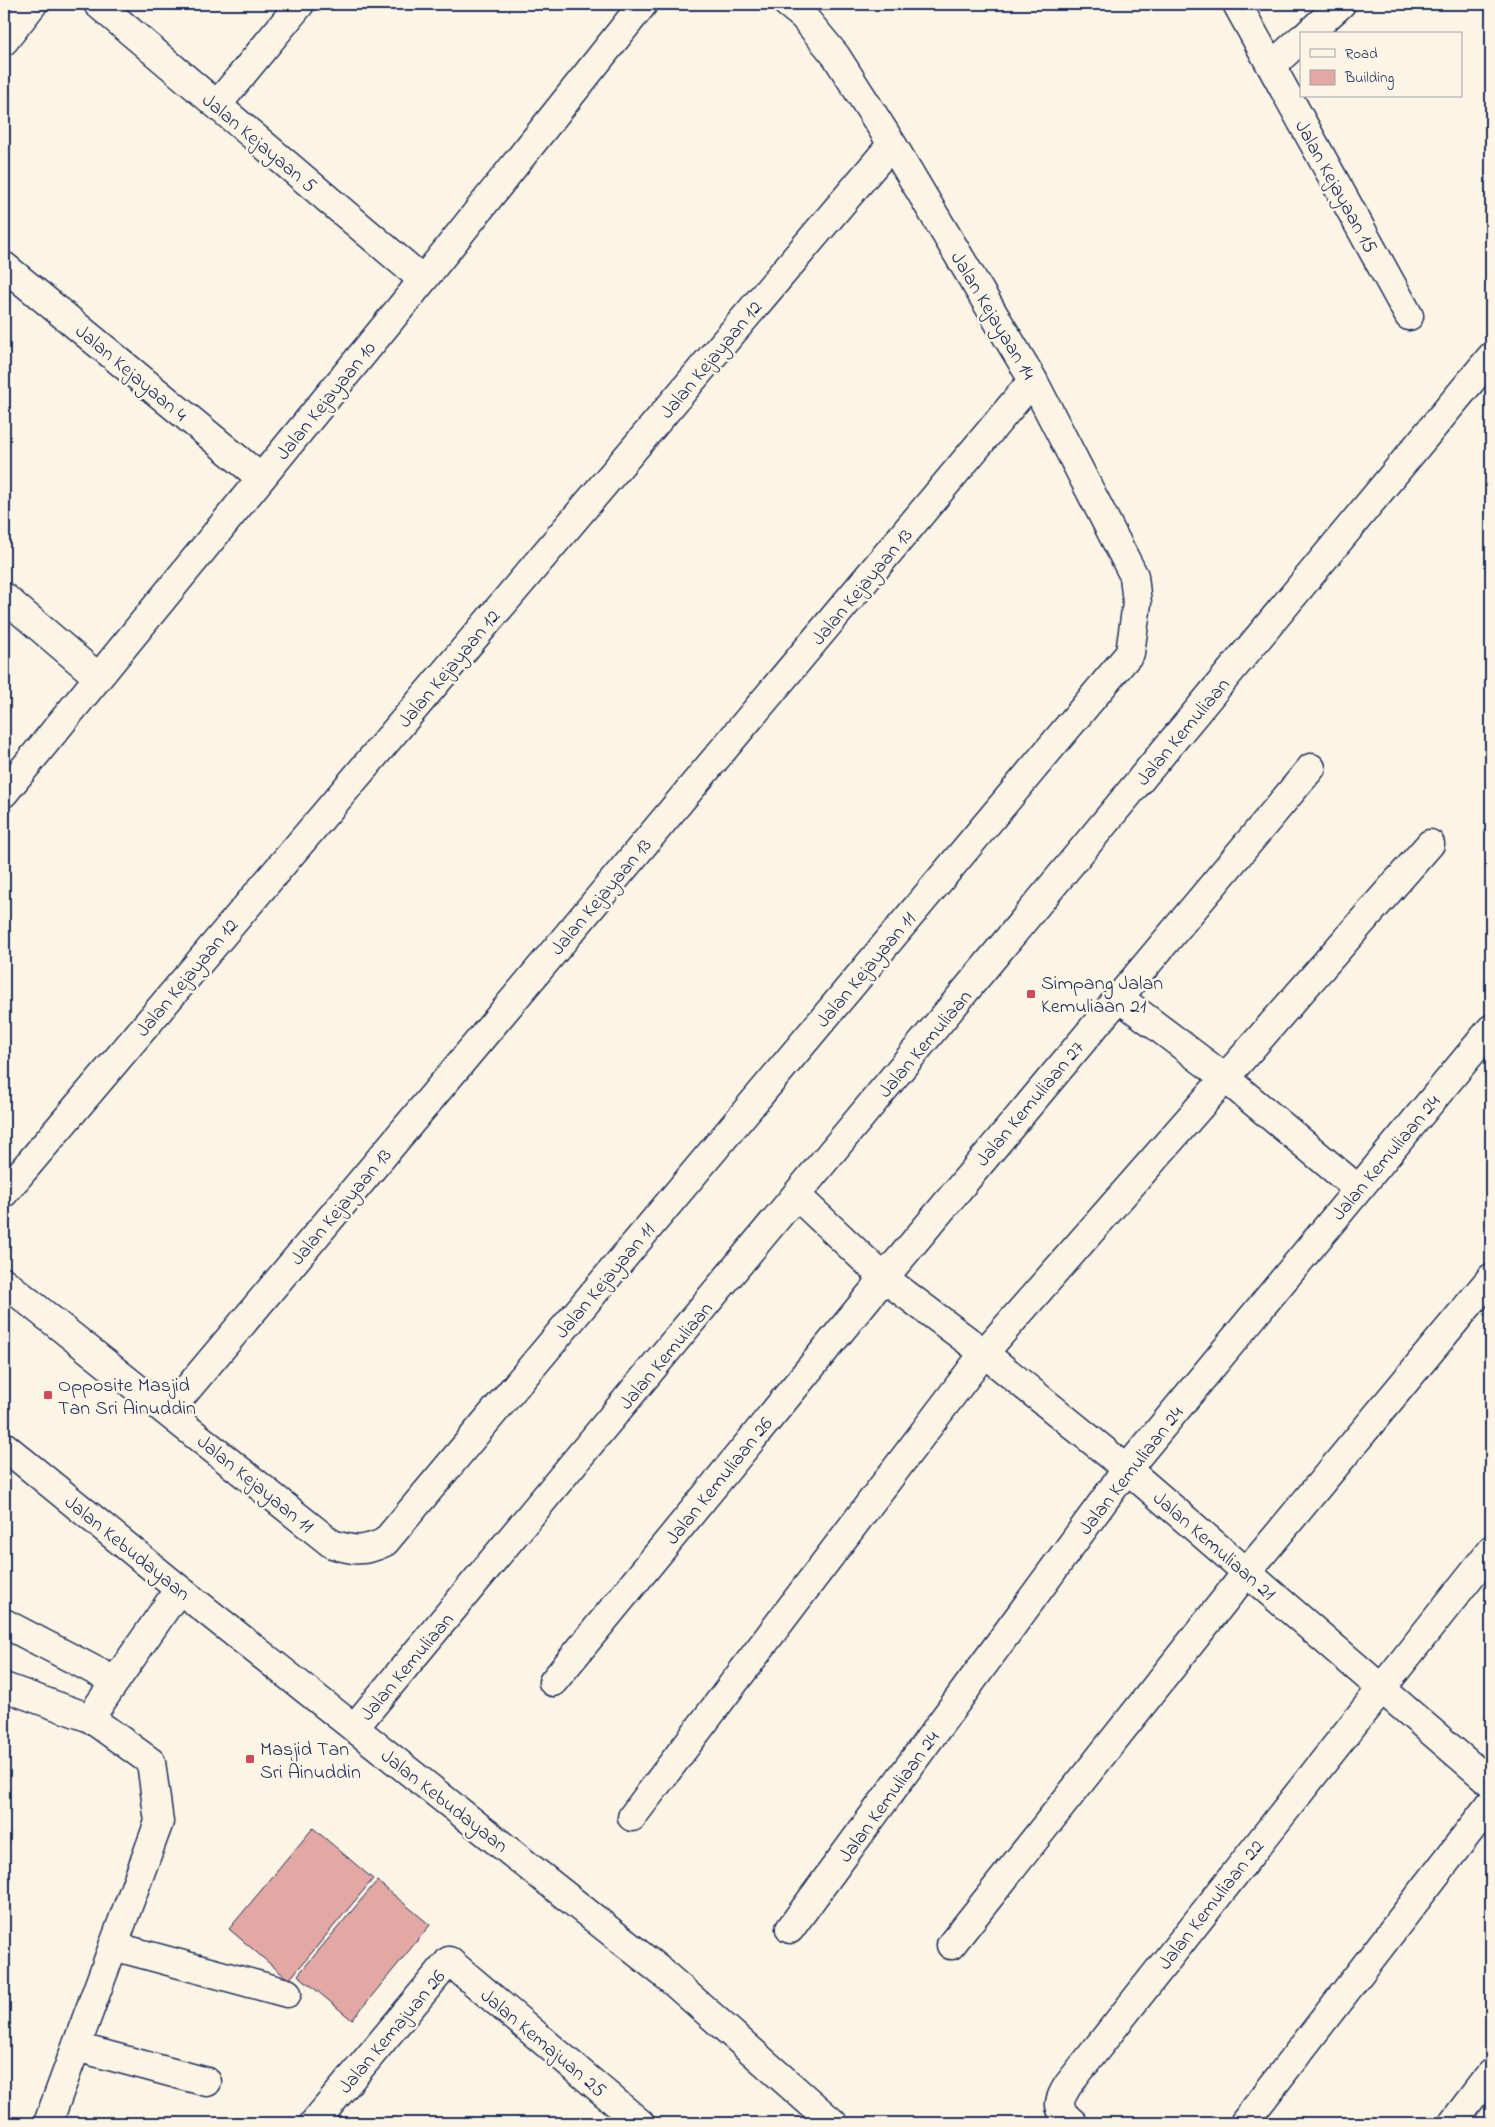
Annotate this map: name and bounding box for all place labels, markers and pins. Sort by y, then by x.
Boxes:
place label: Simpang Jalan Kemuliaan 21 [1041,970,1163,1022]
marker: Simpang Jalan Kemuliaan 21 [1025,988,1037,1000]
place label: Opposite Masjid Tan Sri Ainuddin [58,1372,196,1424]
marker: Opposite Masjid Tan Sri Ainuddin [42,1389,54,1401]
place label: Masjid Tan Sri Ainuddin [260,1736,361,1788]
marker: Masjid Tan Sri Ainuddin [244,1753,256,1765]

